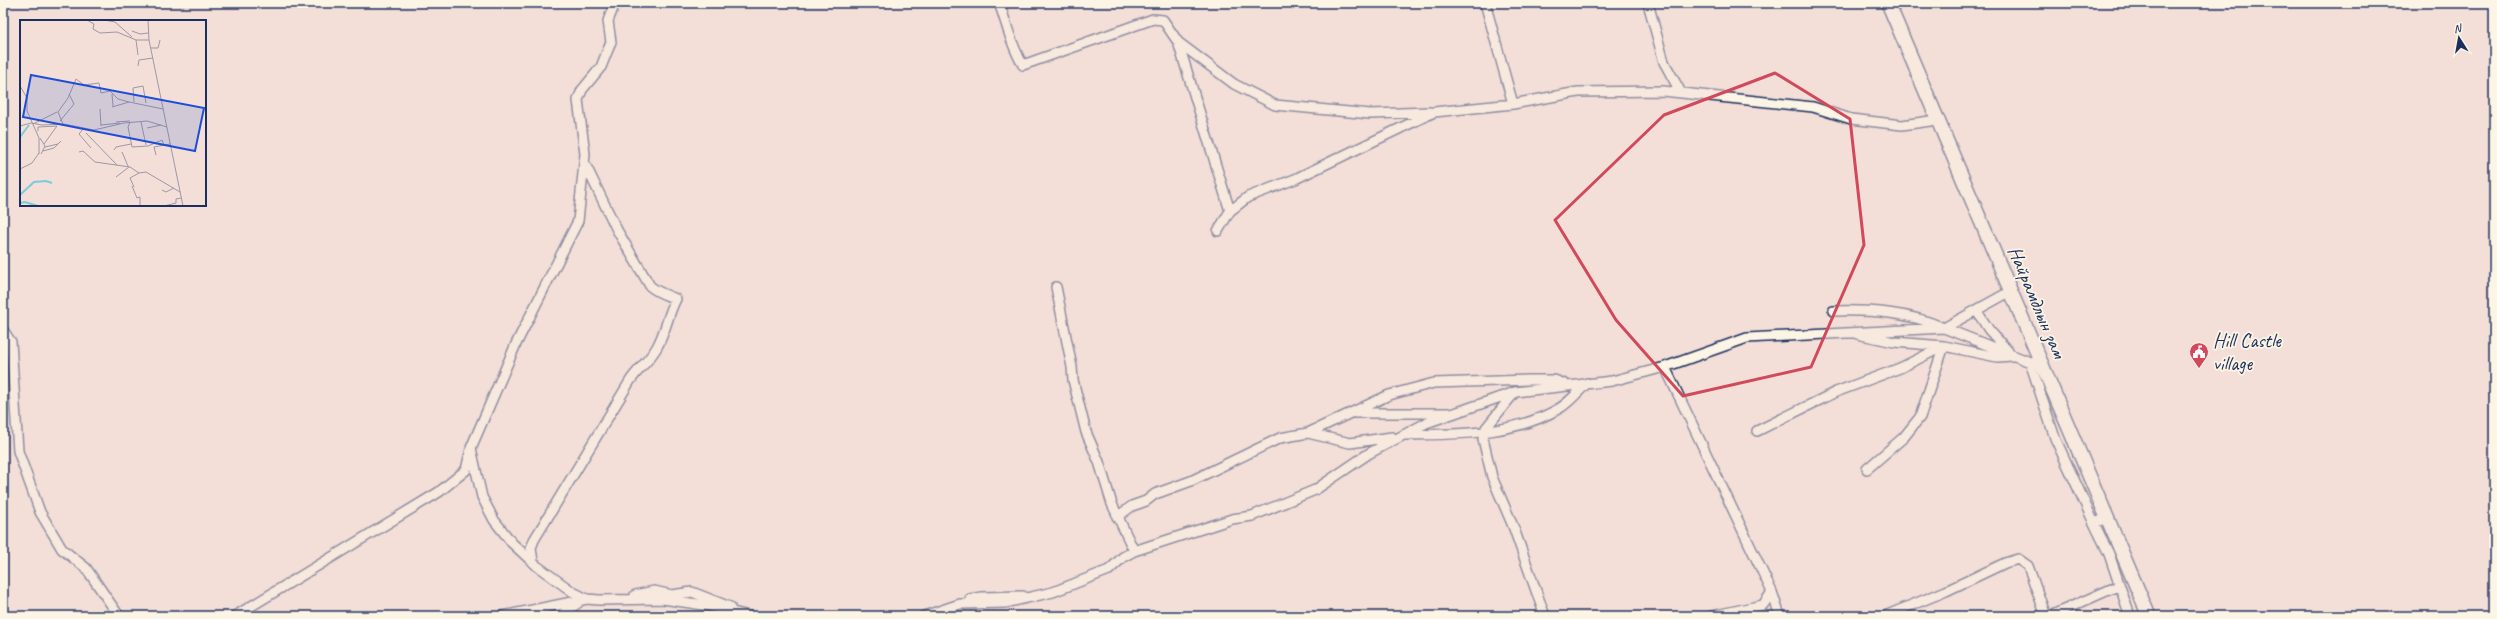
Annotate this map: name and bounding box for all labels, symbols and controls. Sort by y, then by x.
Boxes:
north arrow [2439,18,2479,58]
inset map [20,20,206,206]
text: N [2452,20,2464,36]
street label: Найрамдлын зам [2002,242,2072,363]
place label: Hill Castle village [2213,328,2282,376]
public building icon: Hill Castle village [2188,341,2210,369]

